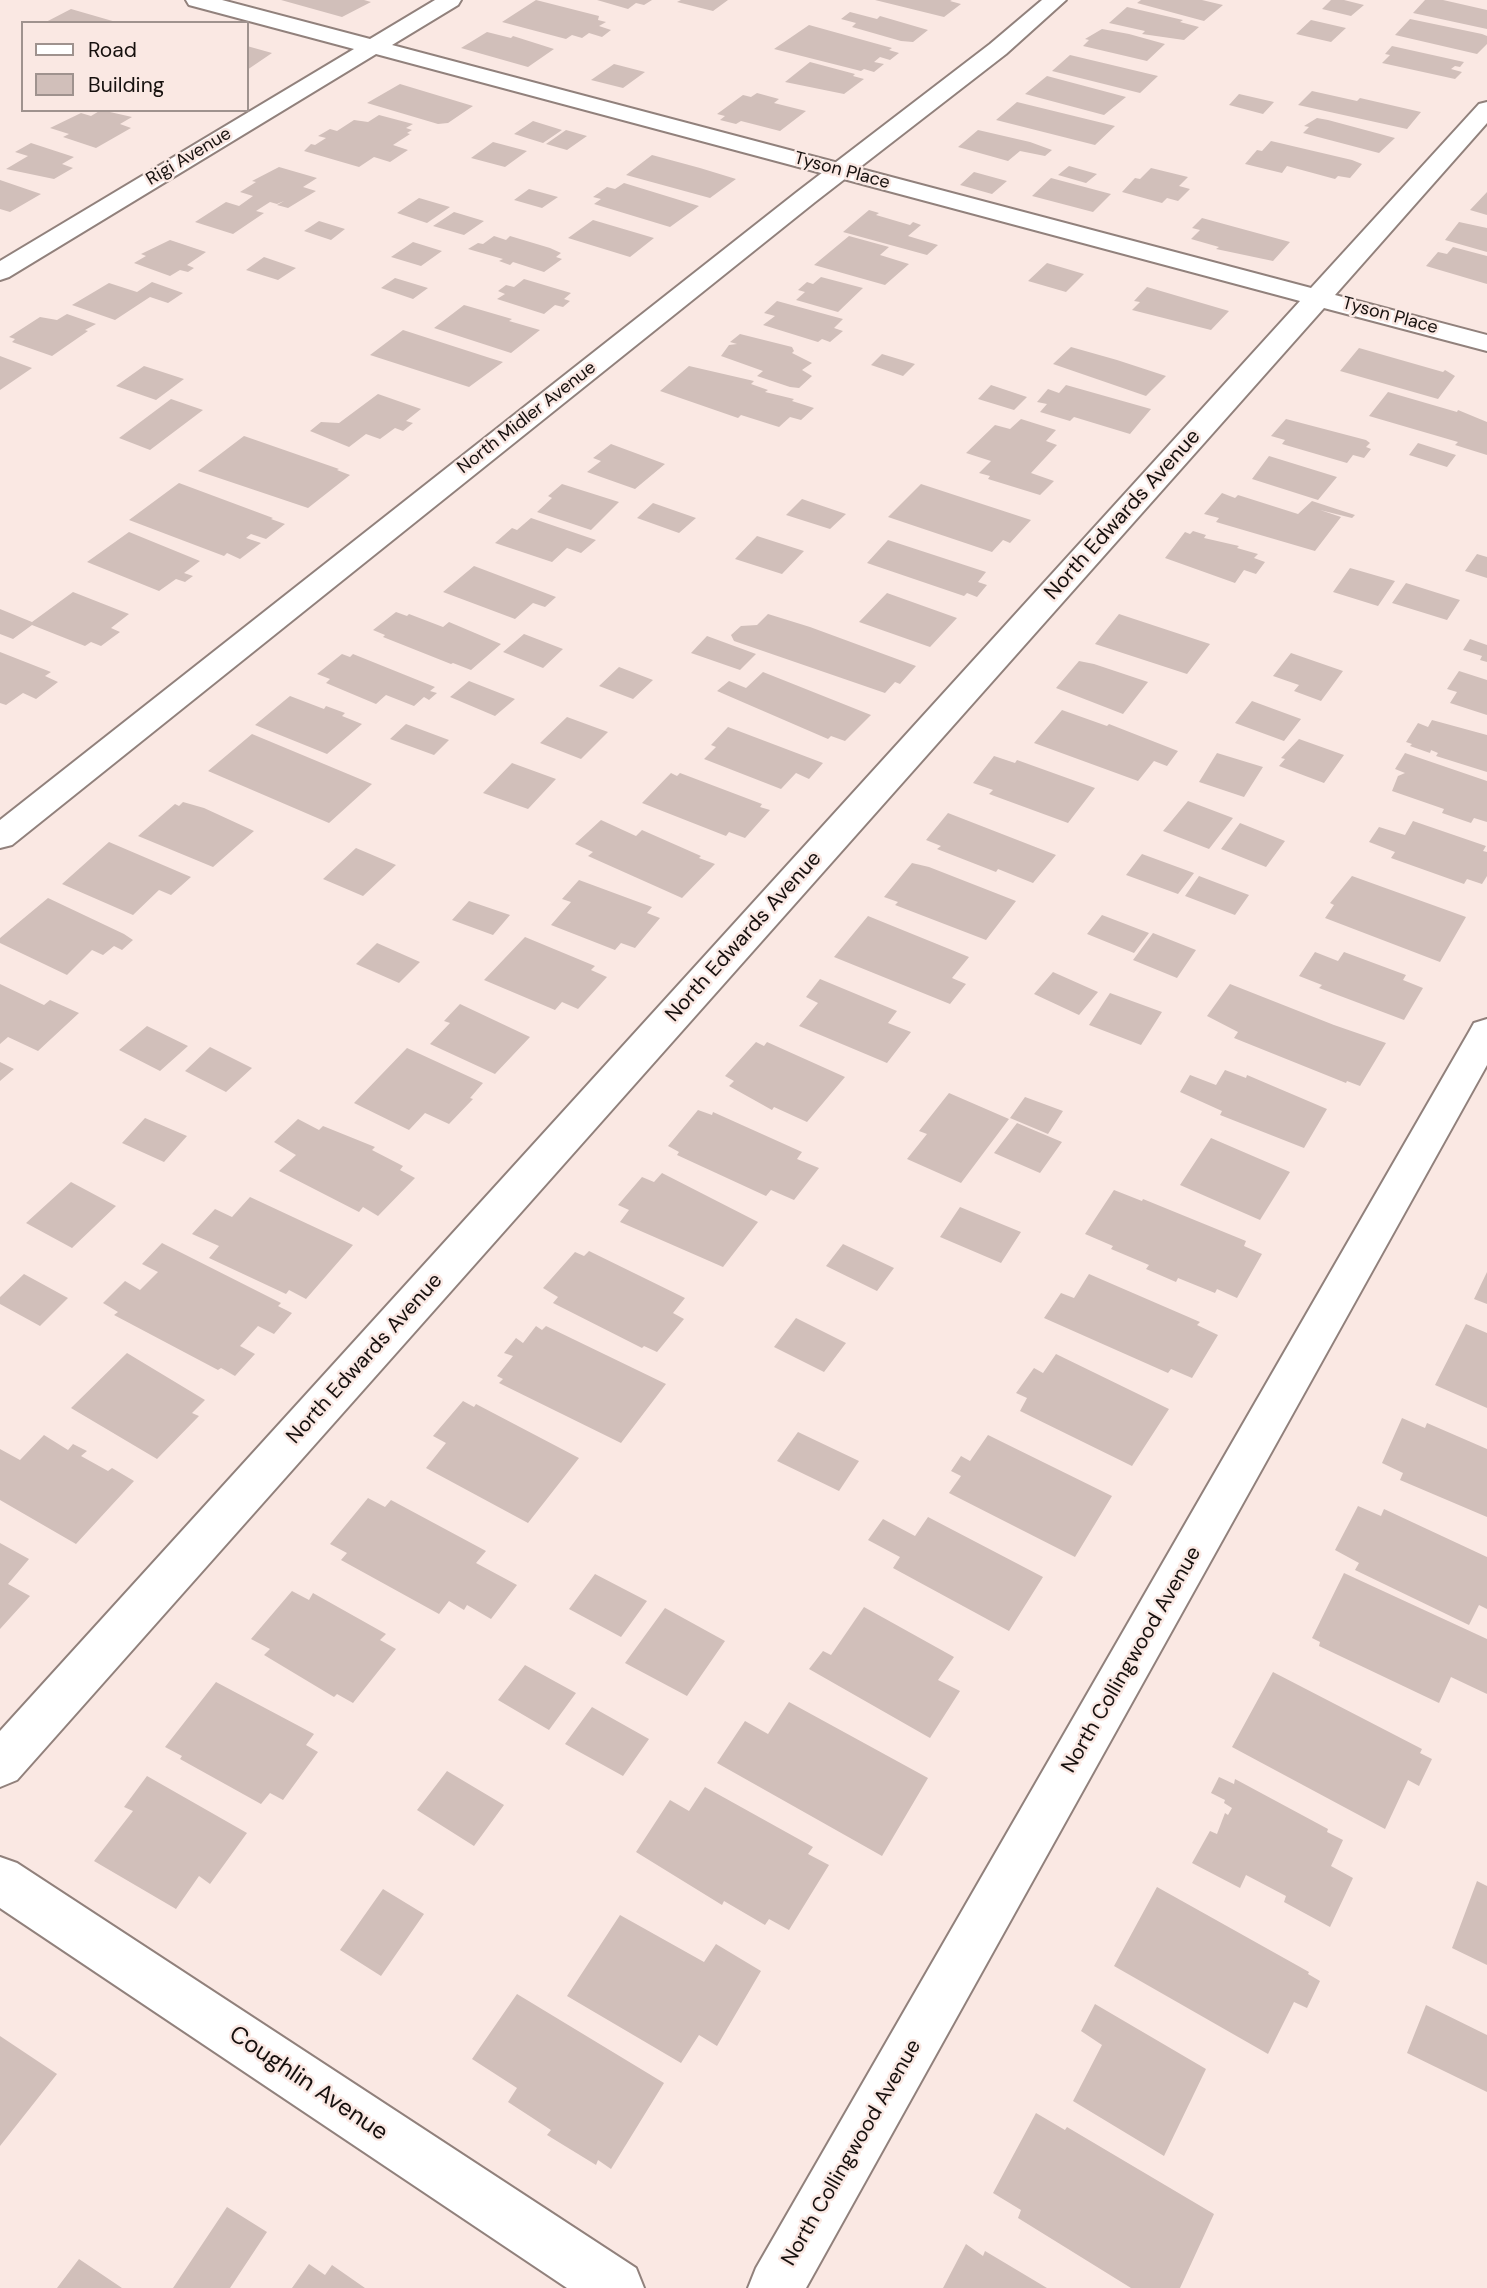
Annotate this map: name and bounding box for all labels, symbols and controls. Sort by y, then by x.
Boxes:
legend [21,21,248,112]
text: Road [88,36,137,64]
text: Building [88,71,164,99]
street label: Rigi Avenue [143,123,235,191]
street label: Tyson Place [792,148,892,194]
street label: Tyson Place [1340,293,1440,339]
street label: North Midler Avenue [454,357,600,479]
street label: North Edwards Avenue [1040,425,1206,605]
street label: North Edwards Avenue [661,847,827,1027]
street label: North Edwards Avenue [282,1269,448,1449]
street label: North Collingwood Avenue [1057,1542,1207,1778]
street label: Coughlin Avenue [223,2020,393,2148]
street label: North Collingwood Avenue [777,2035,927,2271]

